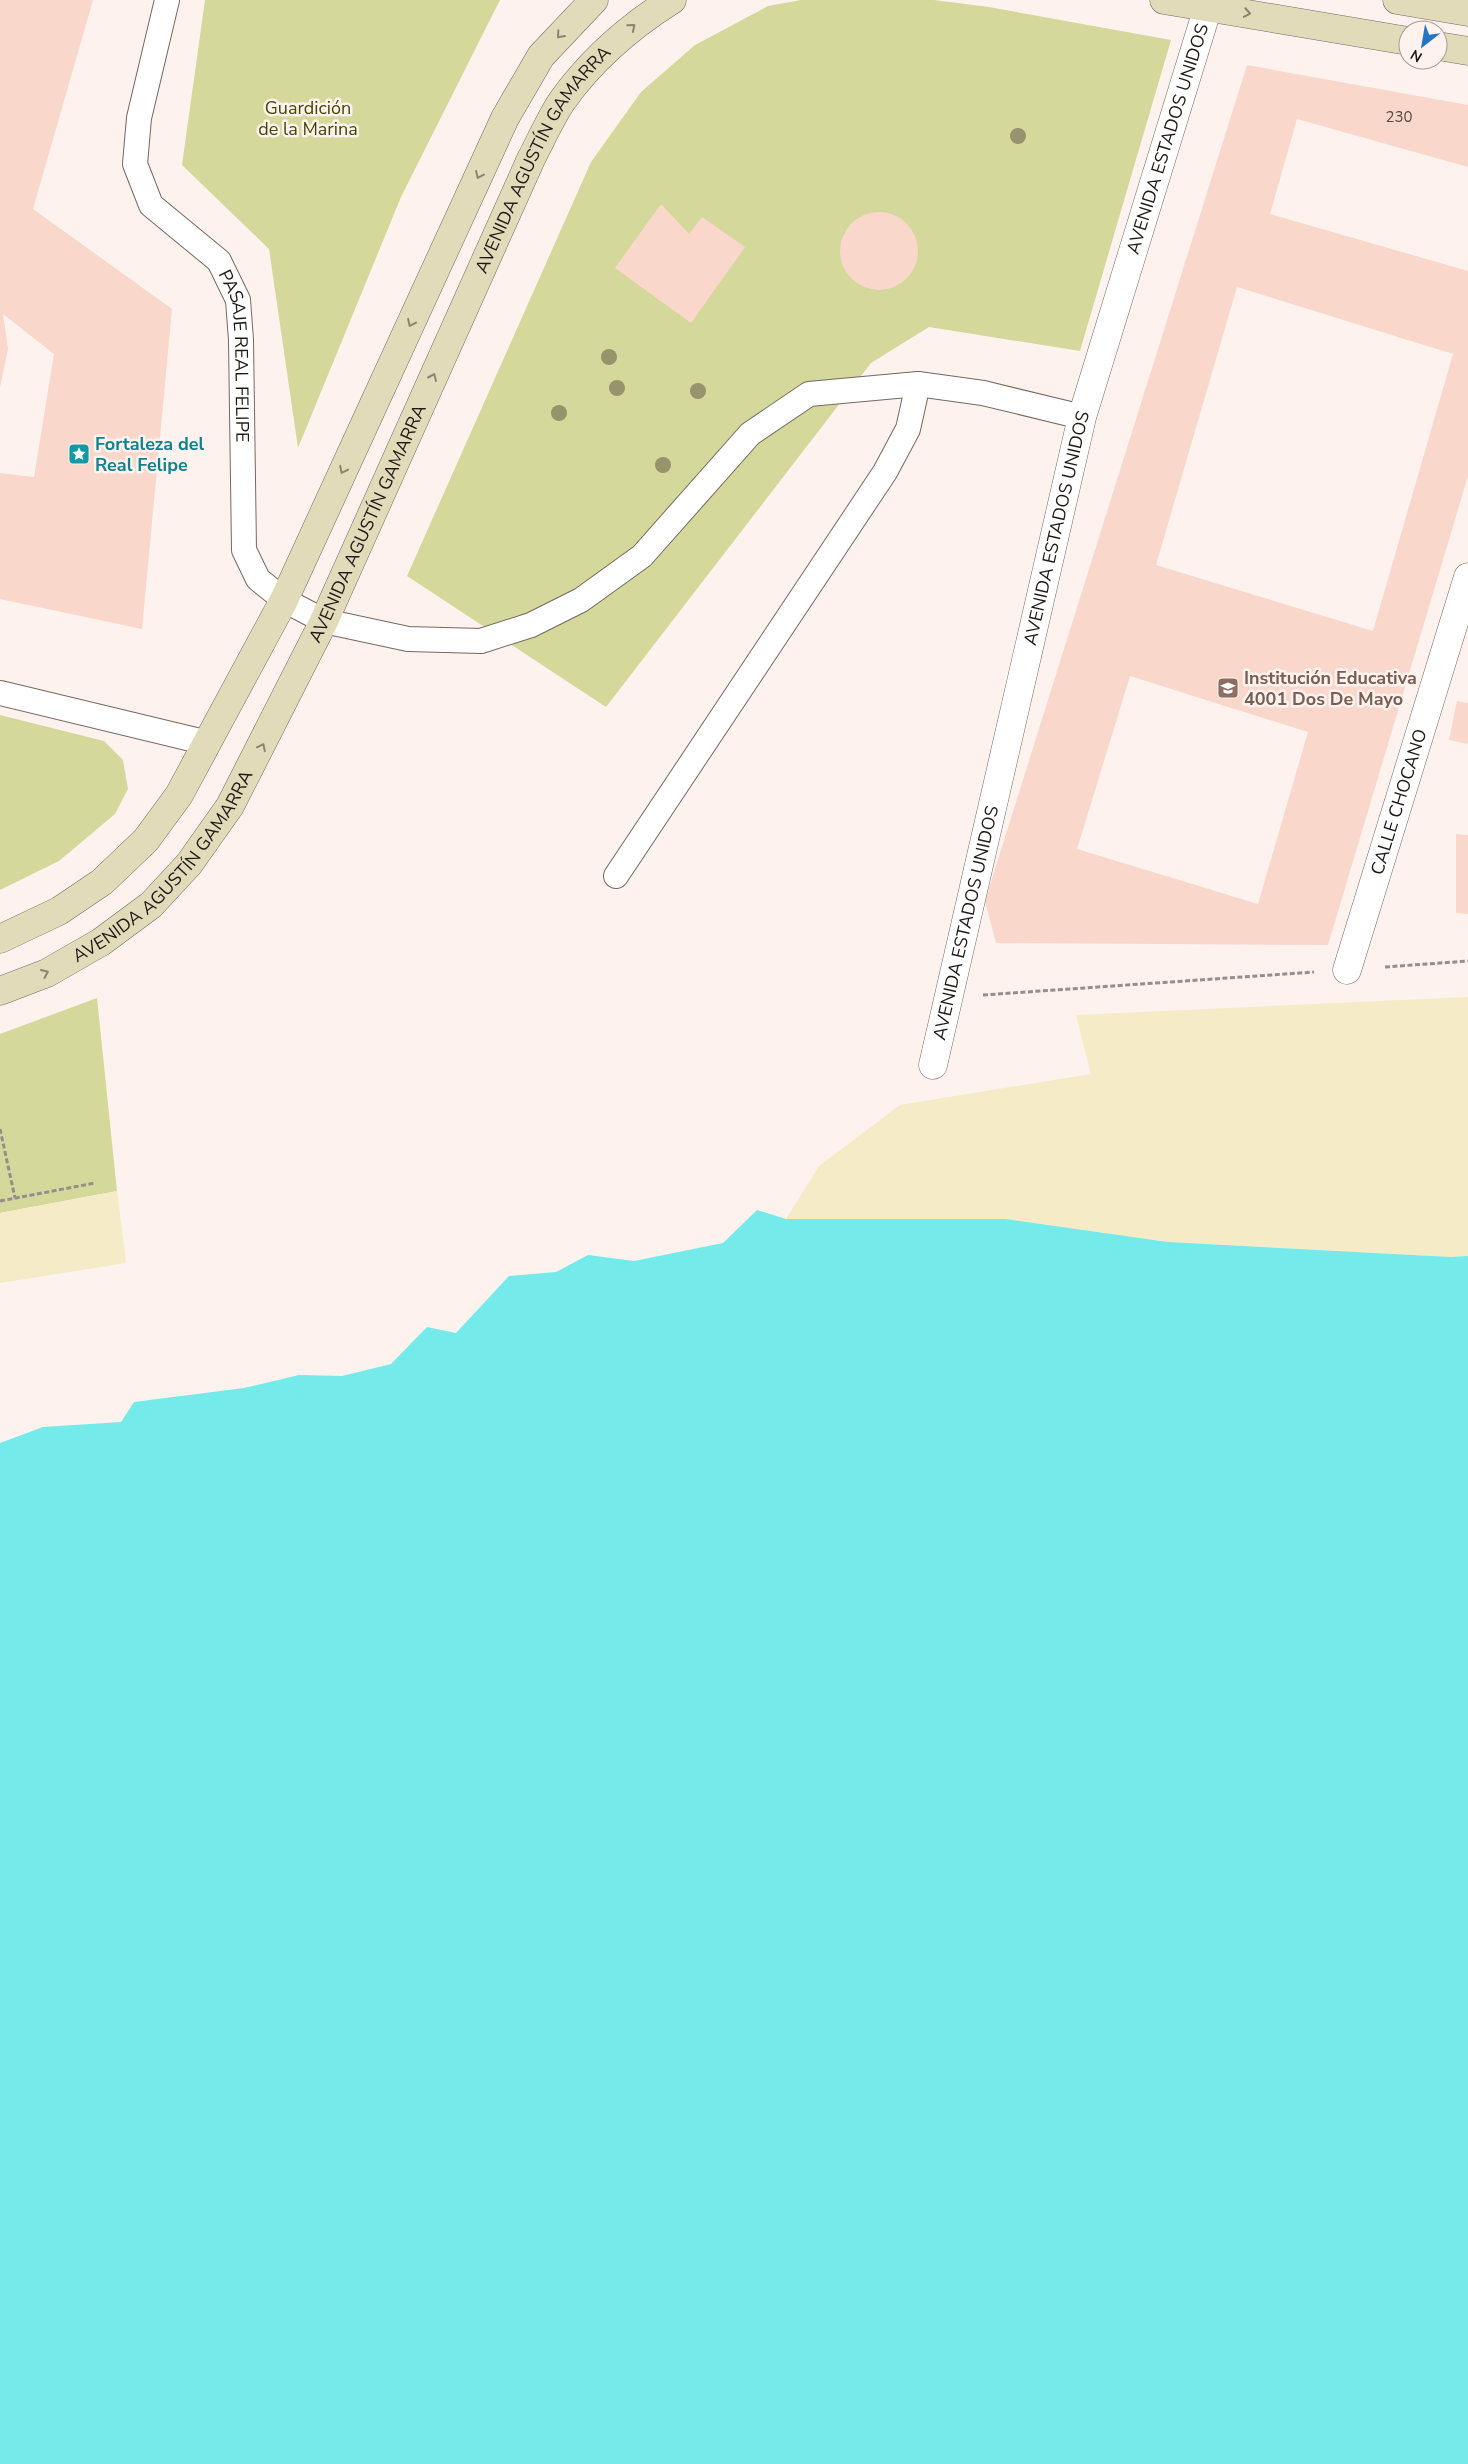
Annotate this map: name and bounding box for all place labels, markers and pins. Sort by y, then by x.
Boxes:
place label: Fortaleza del Real Felipe [95,432,204,477]
place icon: Fortaleza del Real Felipe [67,442,91,466]
place label: Institución Educativa 4001 Dos De Mayo [1244,666,1417,711]
school or university icon: Institución Educativa 4001 Dos De Mayo [1216,676,1240,700]

